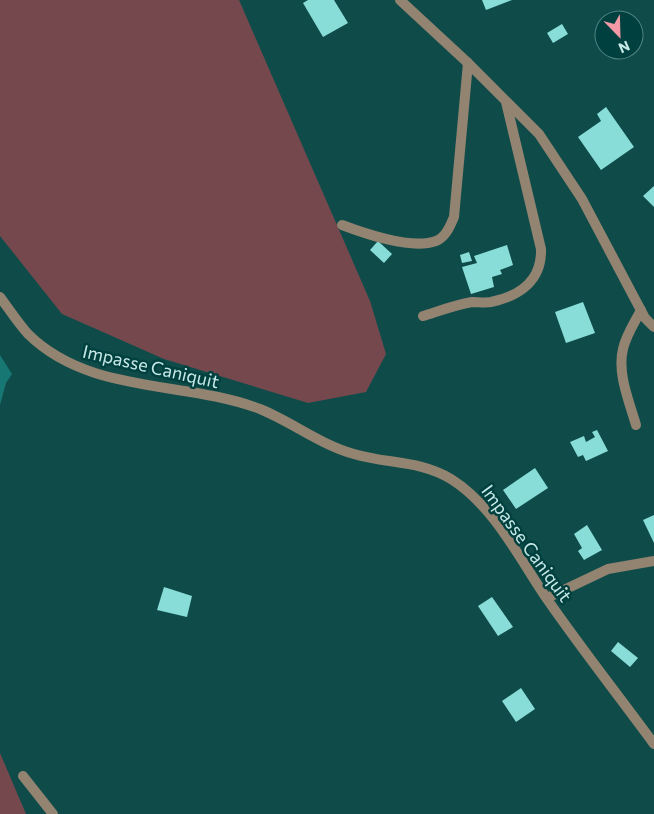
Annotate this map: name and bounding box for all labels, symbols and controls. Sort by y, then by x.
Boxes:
north arrow [594,10,644,60]
text: N [616,38,632,57]
street label: Impasse Caniquit [81,340,221,392]
street label: Impasse Caniquit [477,480,577,606]

